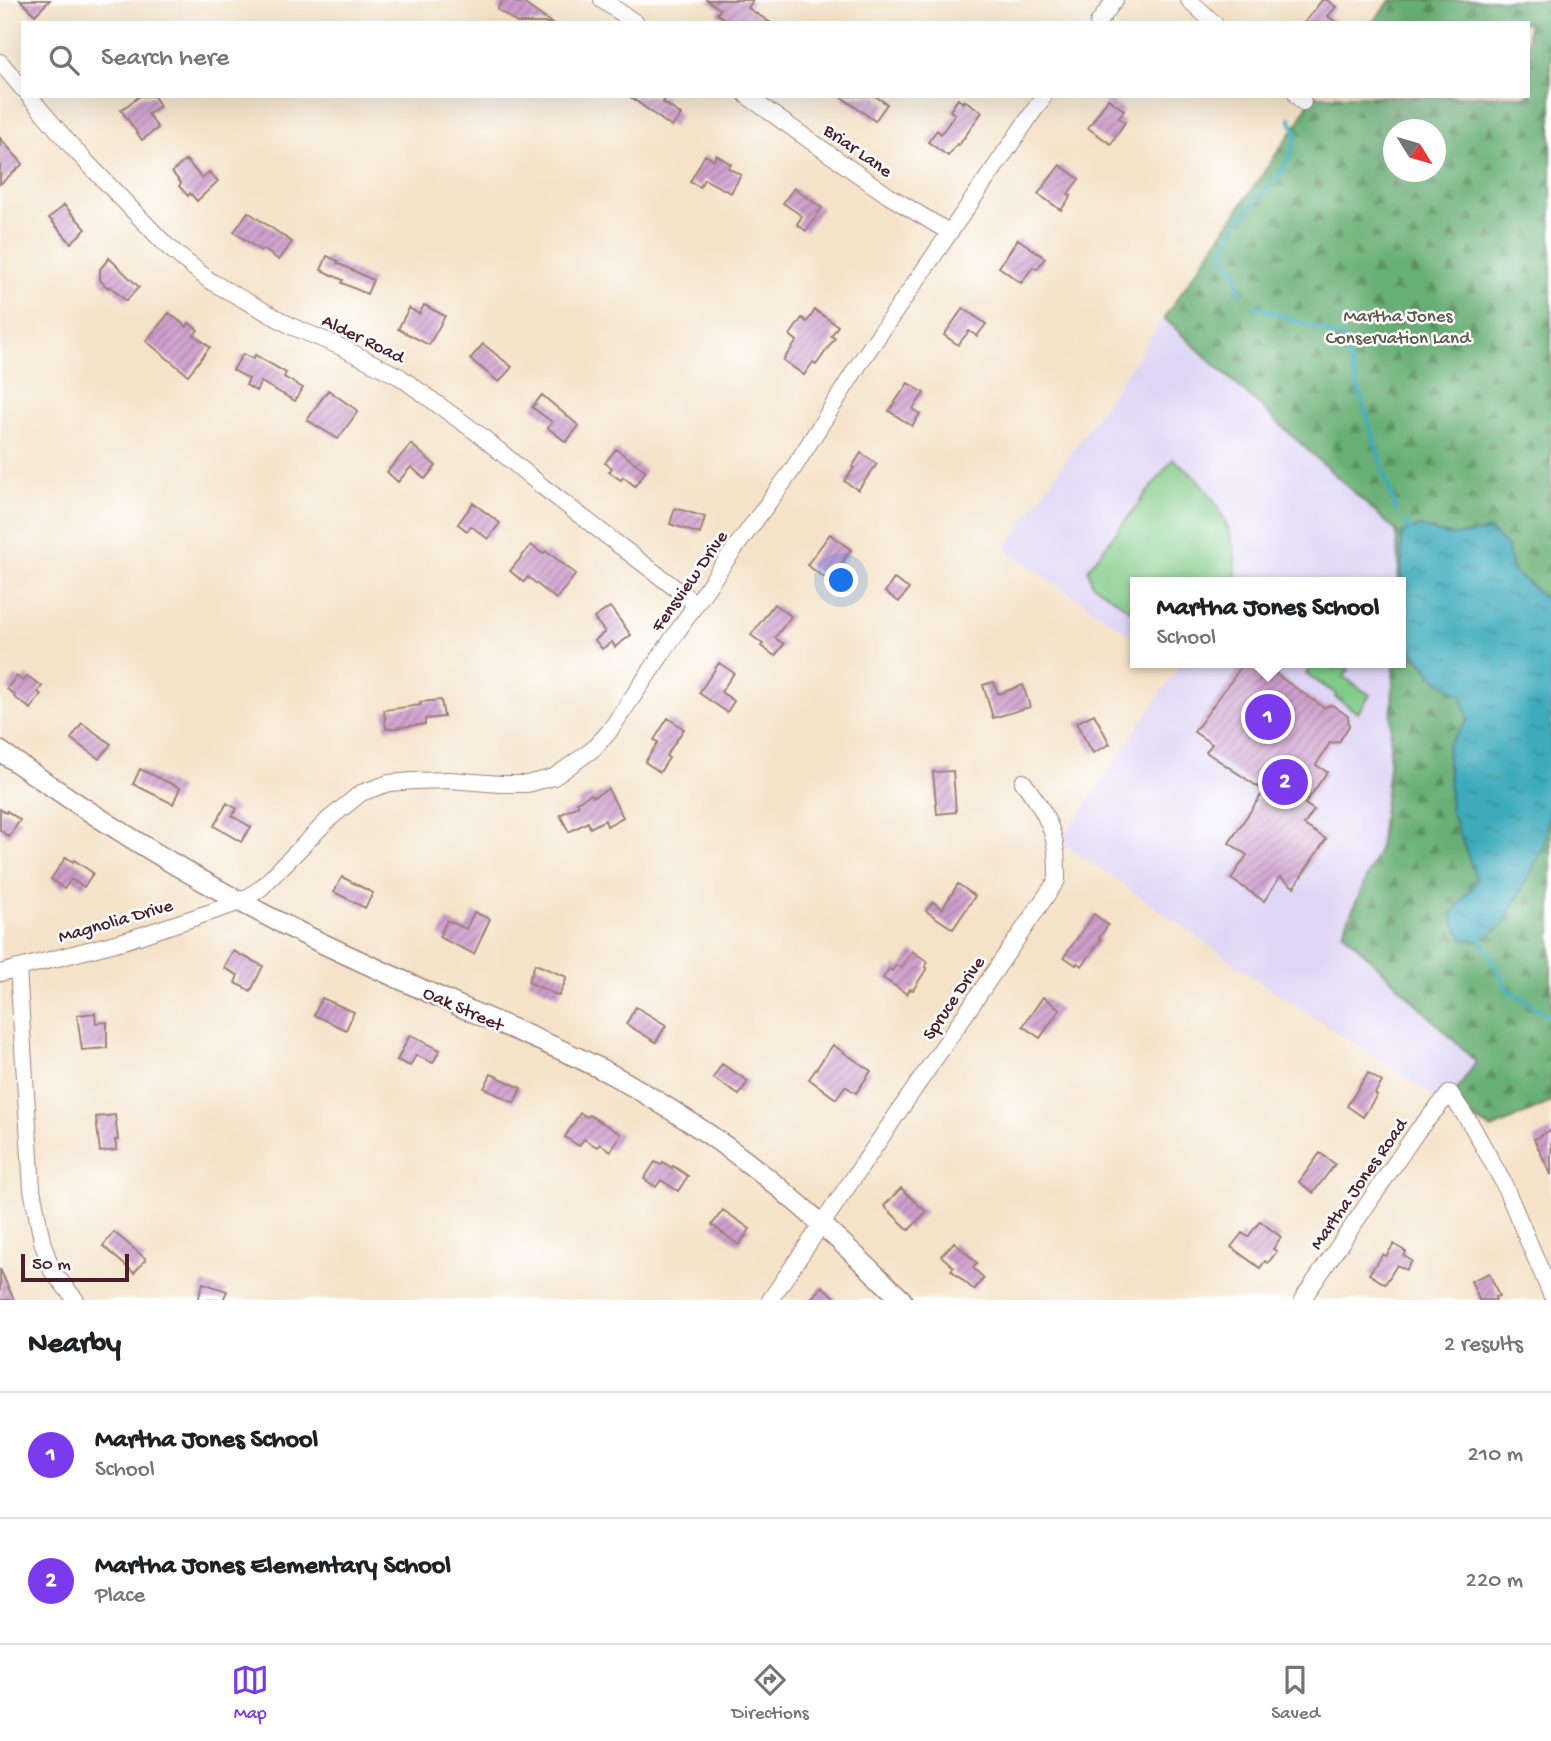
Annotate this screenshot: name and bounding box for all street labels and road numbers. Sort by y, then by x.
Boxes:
street label: Briar Lane [817,119,896,184]
street label: Alder Road [317,310,409,371]
street label: Fensview Drive [647,527,734,638]
street label: Magnolia Drive [56,895,176,950]
street label: Spruce Drive [919,953,991,1045]
street label: Oak Street [419,982,508,1039]
street label: Martha Jones Road [1306,1113,1415,1255]

